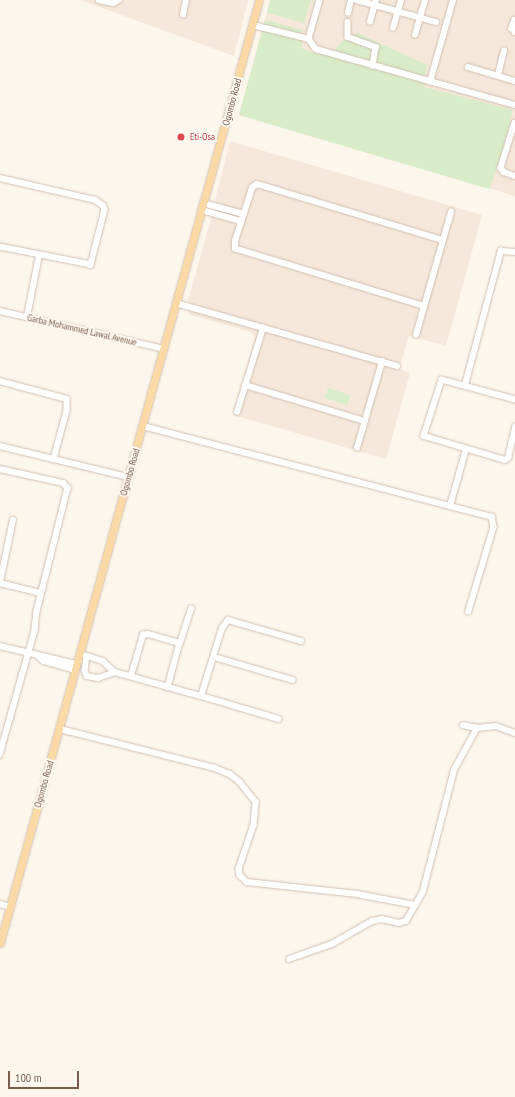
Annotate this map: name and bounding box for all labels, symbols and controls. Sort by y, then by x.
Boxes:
street label: Ogombo Road [220,77,244,127]
marker: Eti-Osa [175,131,187,143]
place label: Eti-Osa [190,131,215,143]
street label: Garba Mohammed Lawal Avenue [26,312,138,348]
street label: Ogombo Road [118,447,142,497]
street label: Ogombo Road [32,759,56,809]
scale bar [10,1063,81,1089]
text: 100 m [15,1070,42,1085]

